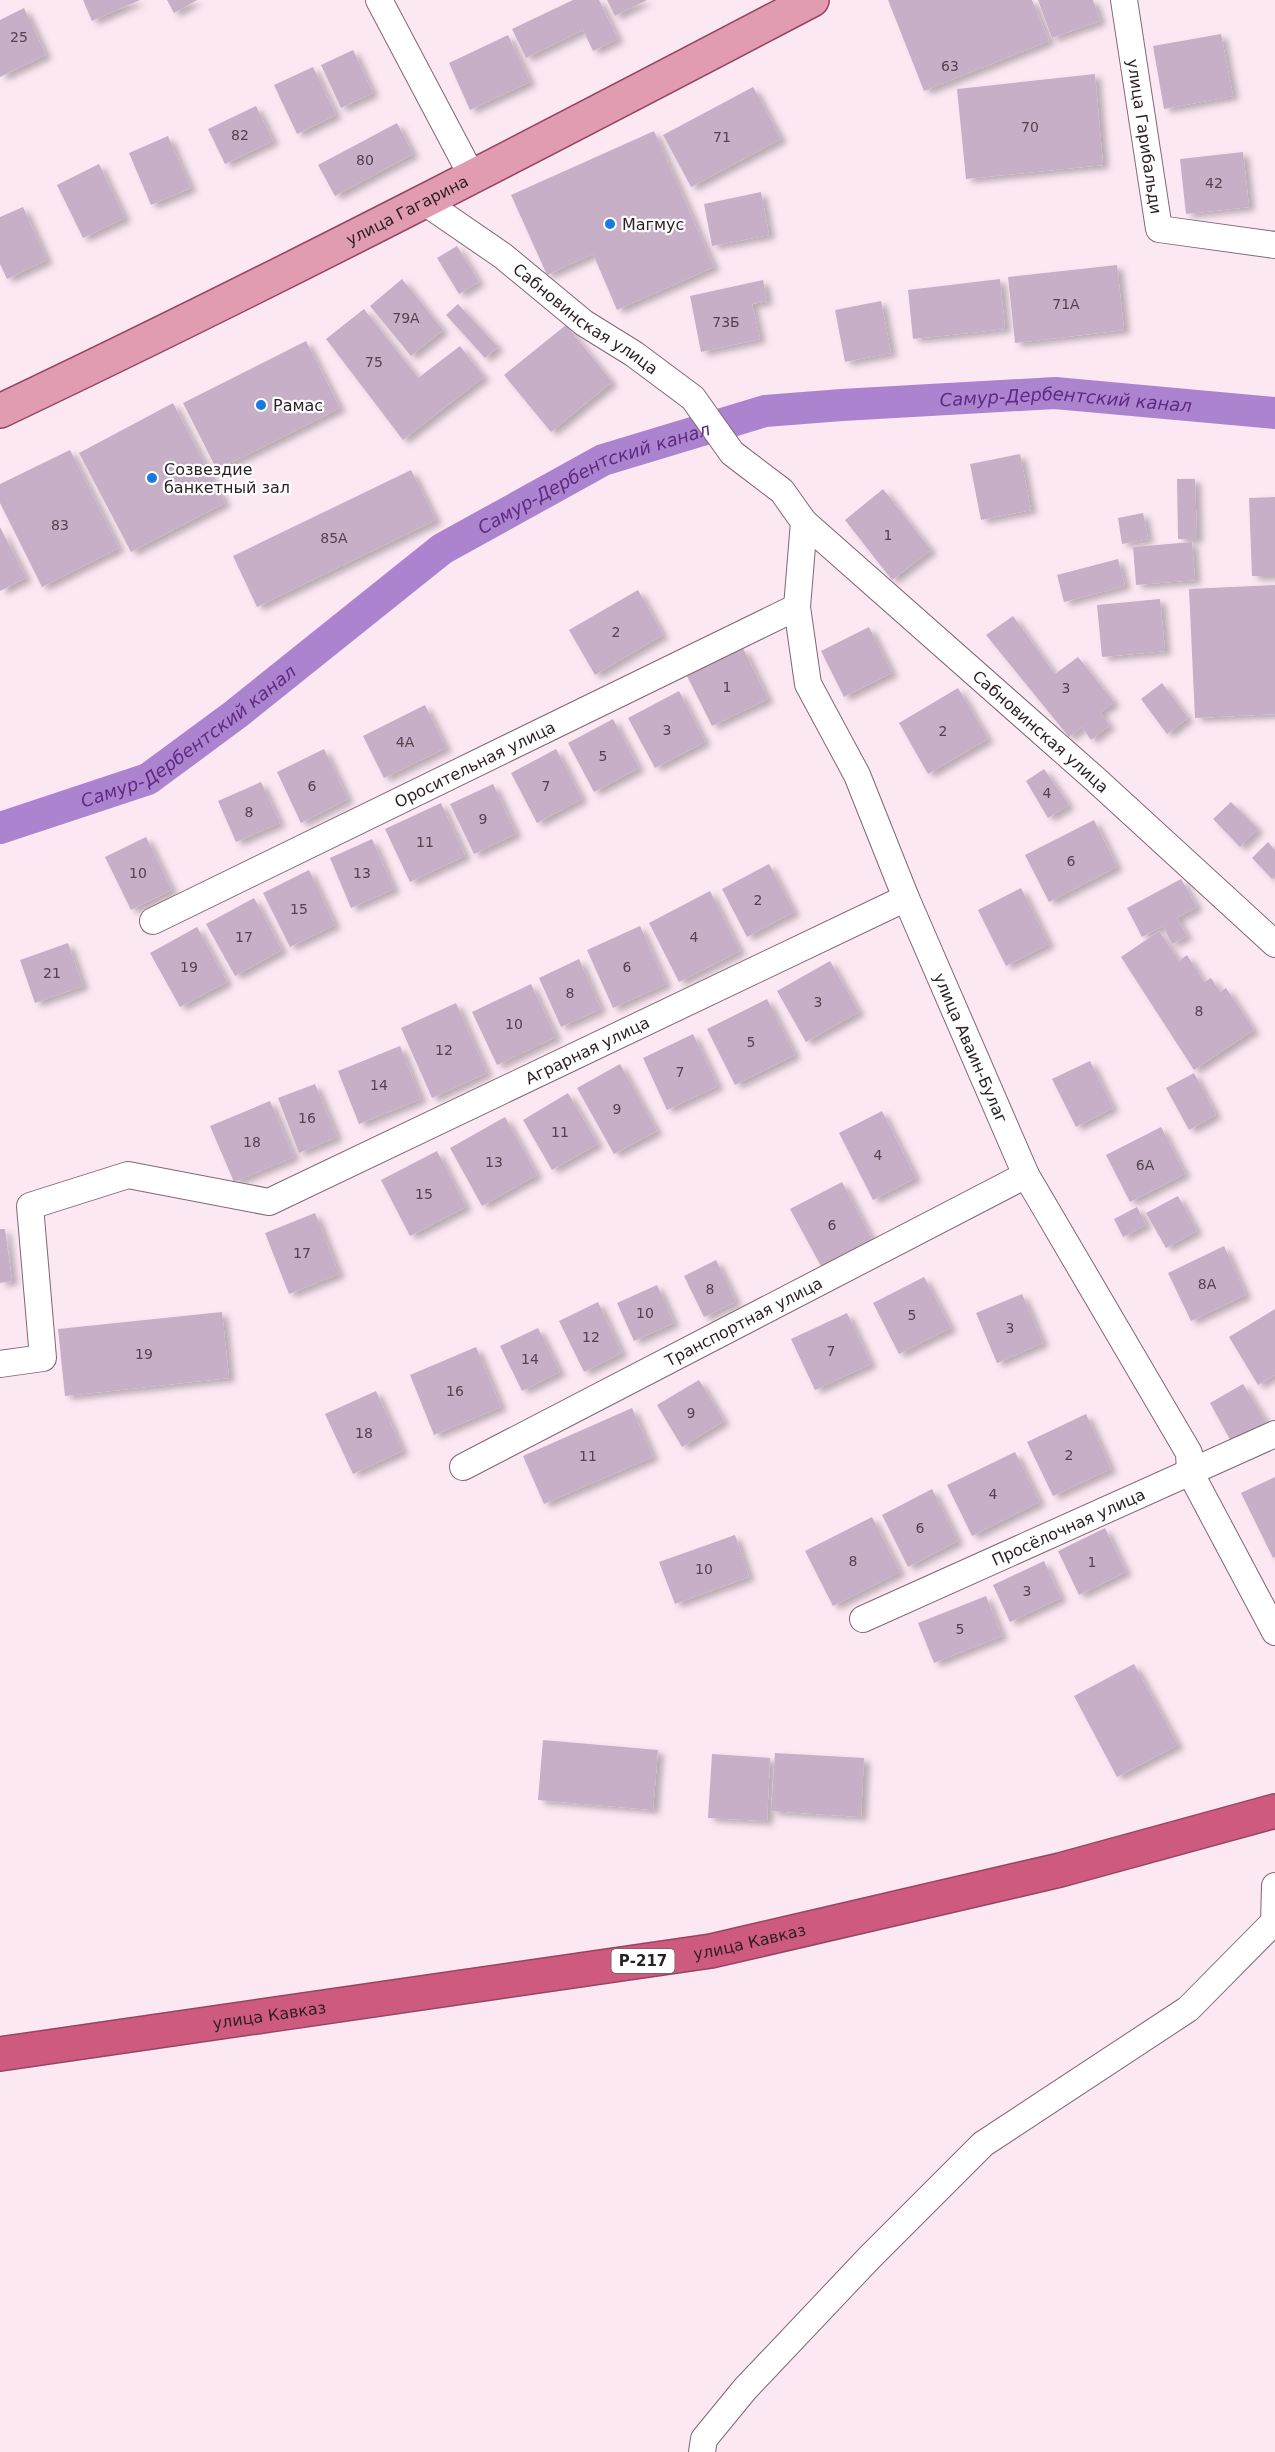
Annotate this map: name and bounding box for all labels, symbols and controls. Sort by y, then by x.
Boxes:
house number: 25 [10,29,28,45]
street label: улица Гарибальди [1124,57,1166,215]
house number: 63 [941,58,959,74]
house number: 70 [1021,119,1039,135]
house number: 82 [231,127,249,143]
house number: 71 [713,129,731,145]
house number: 80 [356,152,374,168]
street label: улица Гагарина [343,171,471,249]
house number: 42 [1205,175,1223,191]
place label: Магмус [622,215,684,234]
marker: Магмус [603,217,617,231]
street label: Сабновинская улица [509,259,662,378]
house number: 71А [1052,296,1080,312]
house number: 79А [392,310,420,326]
house number: 73Б [712,314,740,330]
house number: 75 [365,354,383,370]
water label: Самур-Дербентский канал [939,382,1193,416]
place label: Рамас [273,396,323,415]
marker: Рамас [254,398,268,412]
water label: Самур-Дербентский канал [474,418,713,538]
place label: Созвездие банкетный зал [164,460,290,497]
marker: Созвездие банкетный зал [145,471,159,485]
house number: 83 [51,517,69,533]
house number: 1 [884,527,892,543]
house number: 85А [320,530,348,546]
house number: 2 [612,624,620,640]
water label: Самур-Дербентский канал [78,660,300,811]
street label: Сабновинская улица [969,666,1113,796]
house number: 1 [723,679,731,695]
house number: 3 [1062,680,1070,696]
street label: Оросительная улица [391,717,558,811]
house number: 3 [663,722,671,738]
house number: 2 [939,723,947,739]
house number: 4А [396,734,415,750]
house number: 5 [599,748,607,764]
house number: 6 [308,778,317,794]
house number: 7 [542,778,550,794]
house number: 4 [1043,785,1052,801]
house number: 8 [245,804,253,820]
house number: 9 [479,811,487,827]
house number: 11 [416,834,434,850]
house number: 6 [1067,853,1076,869]
house number: 10 [129,865,147,881]
house number: 13 [353,865,371,881]
house number: 2 [754,892,762,908]
house number: 15 [290,901,308,917]
house number: 17 [235,929,253,945]
house number: 4 [690,929,699,945]
house number: 19 [180,959,198,975]
house number: 6 [623,959,632,975]
house number: 21 [43,965,61,981]
street label: улица Аваин-Булаг [930,970,1012,1126]
house number: 8 [566,985,574,1001]
house number: 3 [814,994,822,1010]
house number: 8 [1195,1003,1203,1019]
street label: Аграрная улица [522,1012,652,1088]
house number: 10 [505,1016,523,1032]
house number: 5 [747,1034,755,1050]
house number: 12 [435,1042,453,1058]
house number: 7 [676,1064,684,1080]
house number: 14 [370,1077,388,1093]
house number: 9 [613,1101,621,1117]
house number: 16 [298,1110,316,1126]
house number: 11 [551,1124,569,1140]
house number: 18 [243,1134,261,1150]
house number: 4 [874,1147,883,1163]
house number: 13 [485,1154,503,1170]
house number: 6А [1136,1157,1155,1173]
house number: 15 [415,1186,433,1202]
house number: 6 [828,1217,837,1233]
house number: 17 [293,1245,311,1261]
street label: Транспортная улица [661,1273,825,1371]
house number: 8А [1198,1276,1217,1292]
house number: 8 [706,1281,714,1297]
house number: 10 [636,1305,654,1321]
house number: 5 [908,1307,916,1323]
house number: 3 [1006,1320,1014,1336]
house number: 12 [582,1329,600,1345]
house number: 7 [827,1343,835,1359]
house number: 19 [135,1346,153,1362]
house number: 14 [521,1351,539,1367]
house number: 16 [446,1383,464,1399]
house number: 9 [687,1405,695,1421]
house number: 18 [355,1425,373,1441]
house number: 2 [1065,1447,1073,1463]
house number: 11 [579,1448,597,1464]
street label: Просёлочная улица [989,1484,1148,1569]
house number: 4 [989,1486,998,1502]
house number: 6 [916,1520,925,1536]
house number: 8 [849,1553,857,1569]
house number: 1 [1088,1554,1096,1570]
house number: 10 [695,1561,713,1577]
house number: 3 [1023,1583,1031,1599]
house number: 5 [956,1621,964,1637]
street label: улица Кавказ [692,1920,807,1963]
road number: Р-217 [612,1949,674,1973]
street label: улица Кавказ [211,1997,327,2033]

